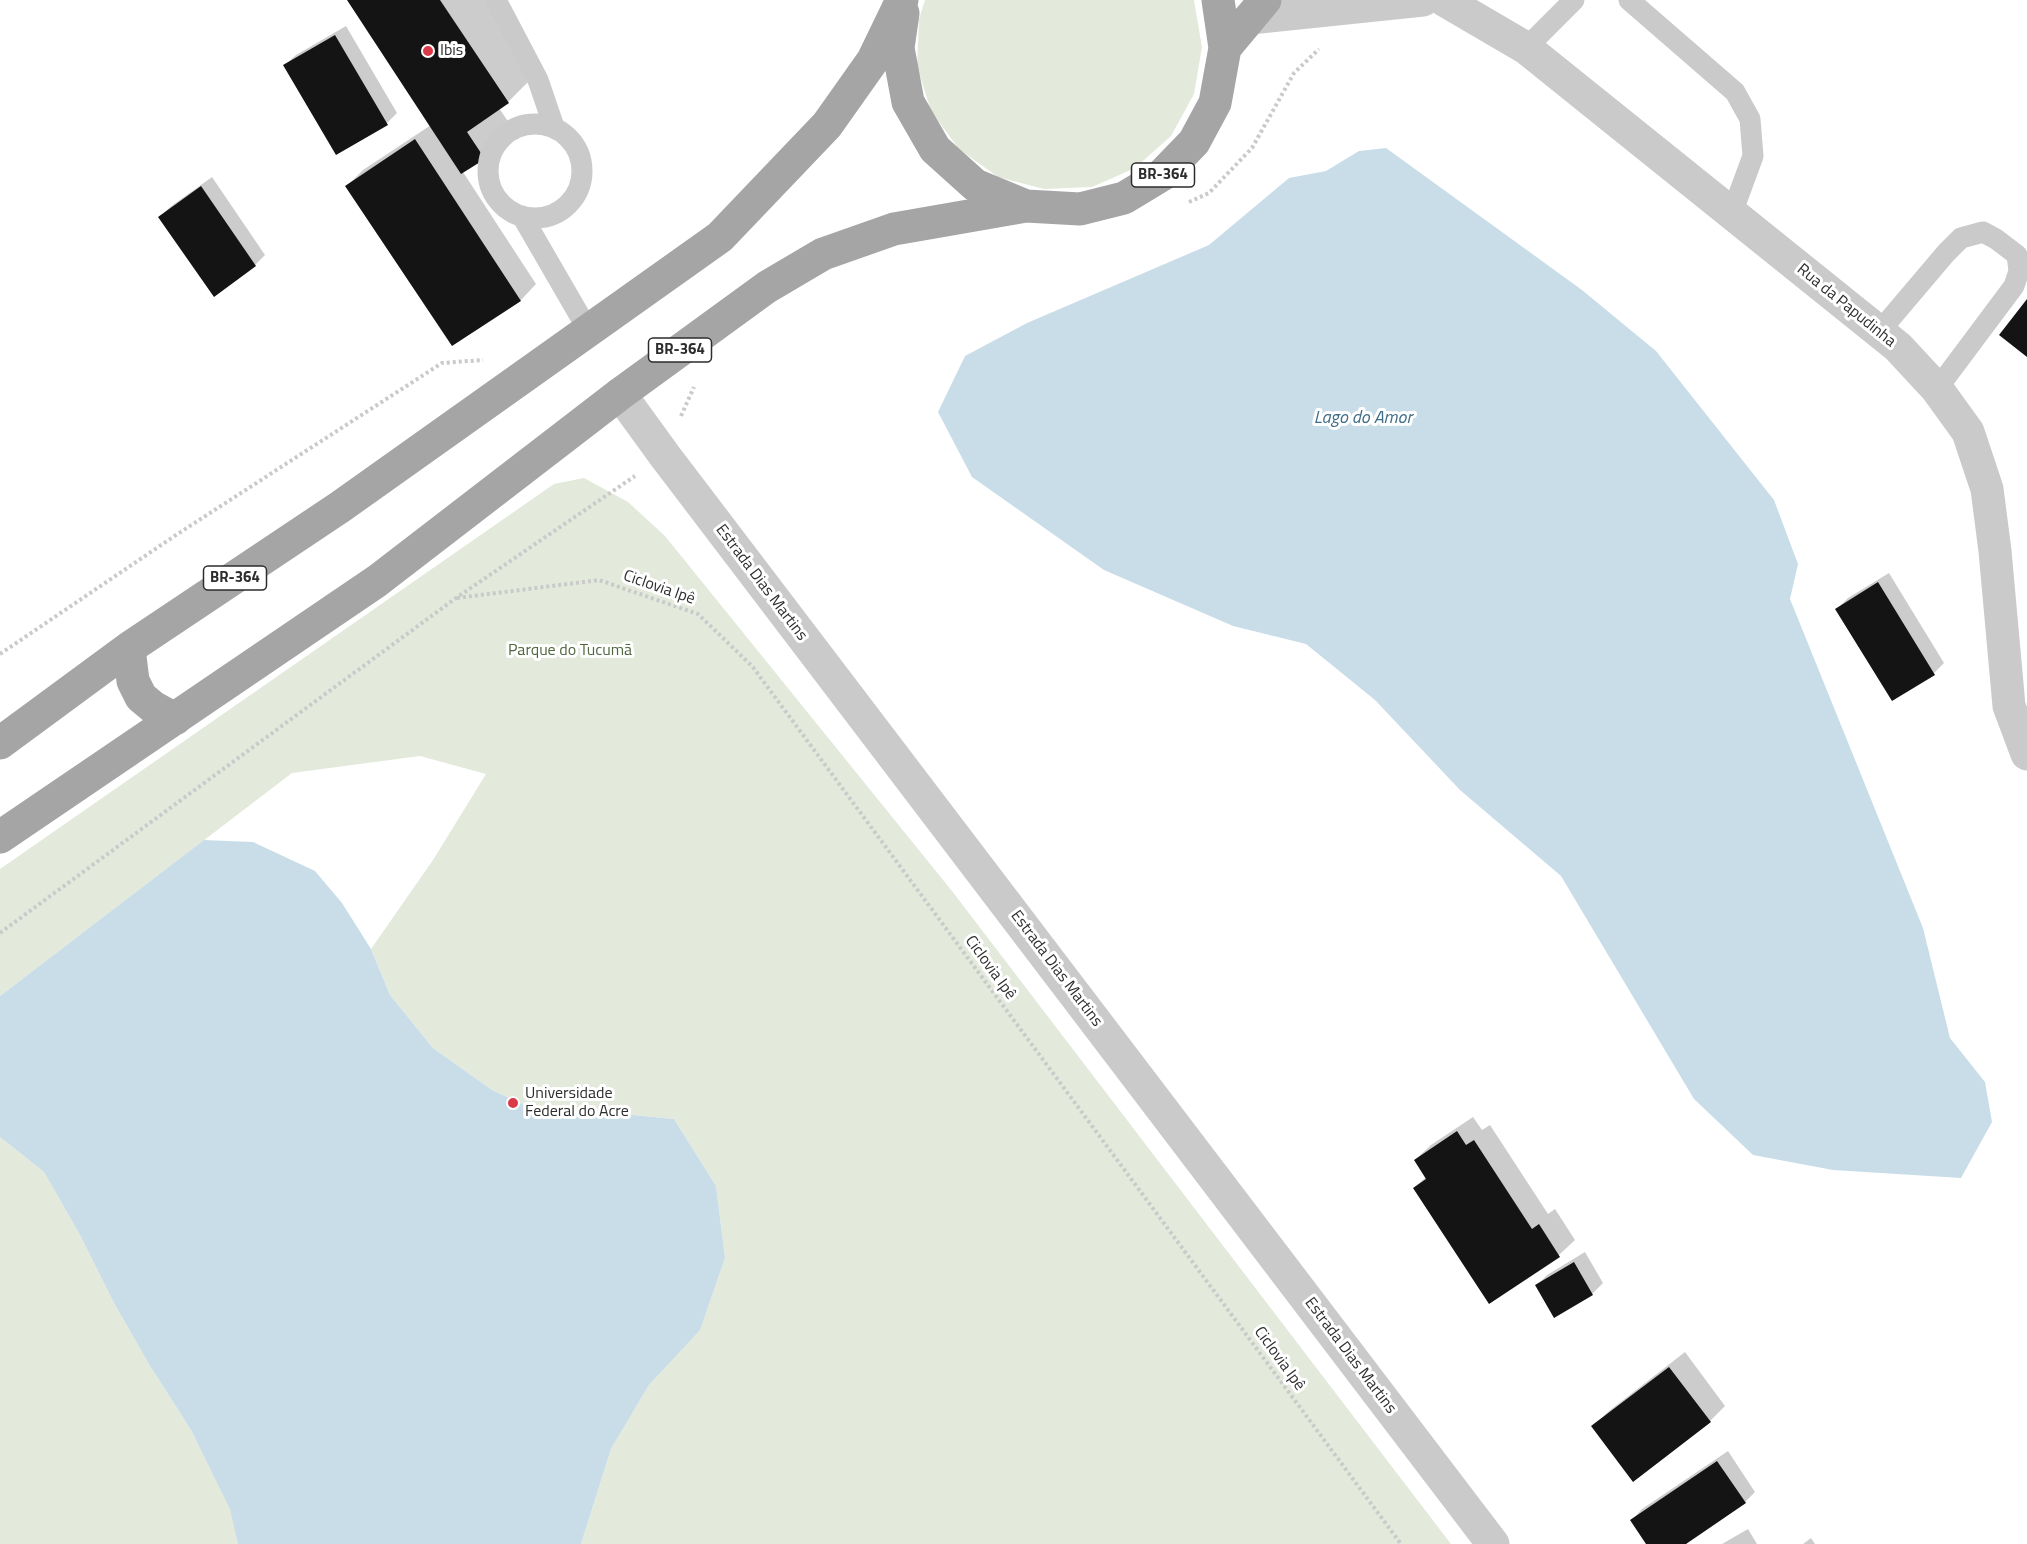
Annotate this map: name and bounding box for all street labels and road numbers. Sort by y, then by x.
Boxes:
road number: BR-364 [1132,163,1194,187]
street label: Rua da Papudinha [1793,260,1899,352]
road number: BR-364 [648,338,712,362]
street label: Estrada Dias Martins [711,521,811,645]
road number: BR-364 [204,566,266,590]
street label: Ciclovia Ipê [621,567,697,609]
street label: Estrada Dias Martins [1006,907,1106,1031]
street label: Ciclovia Ipê [960,932,1020,1004]
street label: Estrada Dias Martins [1300,1294,1400,1418]
street label: Ciclovia Ipê [1249,1323,1309,1395]

